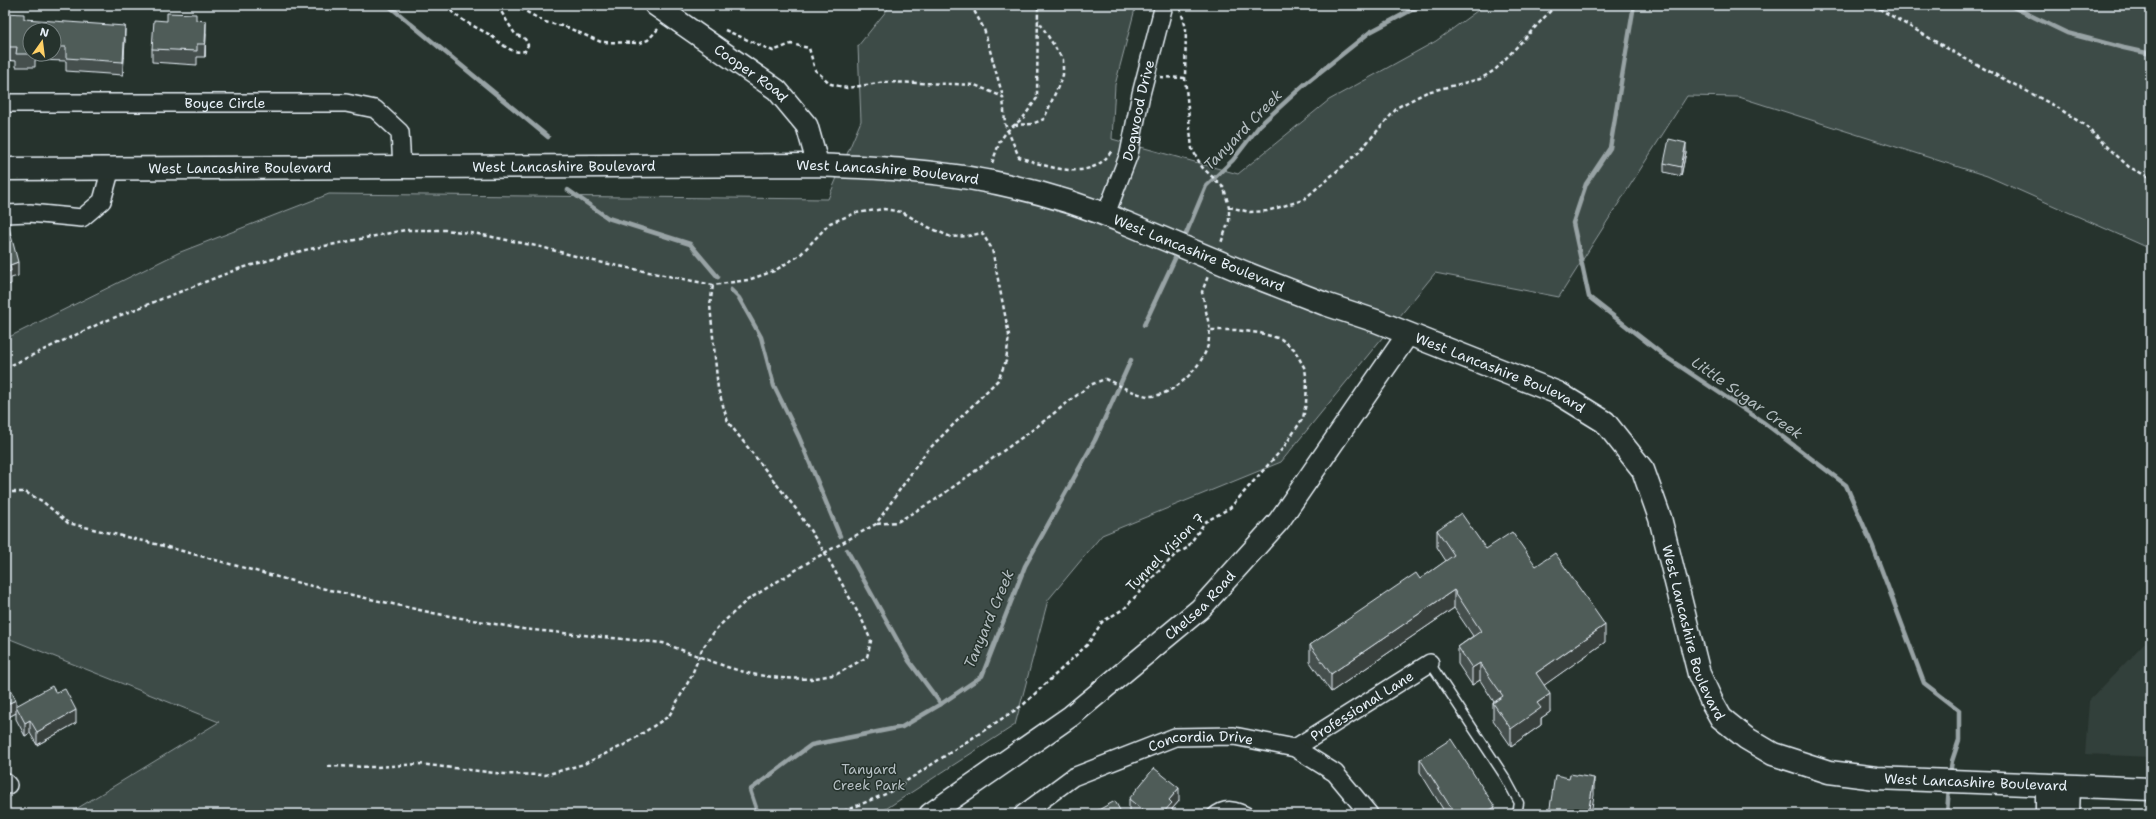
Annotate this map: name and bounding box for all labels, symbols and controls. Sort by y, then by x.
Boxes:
north arrow [22,22,62,62]
text: N [38,24,51,41]
street label: Cooper Road [711,40,792,106]
street label: Dogwood Drive [1118,58,1159,164]
water label: Tanyard Creek [1199,85,1287,175]
street label: Boyce Circle [185,94,266,112]
street label: West Lancashire Boulevard [796,156,981,189]
street label: West Lancashire Boulevard [472,157,656,176]
street label: West Lancashire Boulevard [148,158,332,177]
street label: West Lancashire Boulevard [1111,210,1287,296]
street label: West Lancashire Boulevard [1413,328,1589,417]
water label: Little Sugar Creek [1687,352,1807,444]
street label: Tunnel Vision 7 [1122,509,1208,595]
street label: West Lancashire Boulevard [1658,543,1729,724]
water label: Tanyard Creek [959,566,1019,672]
street label: Chelsea Road [1161,567,1239,644]
street label: Professional Lane [1307,667,1417,745]
street label: Concordia Drive [1145,727,1255,756]
park label: Tanyard Creek Park [833,760,905,794]
street label: West Lancashire Boulevard [1884,769,2068,795]

